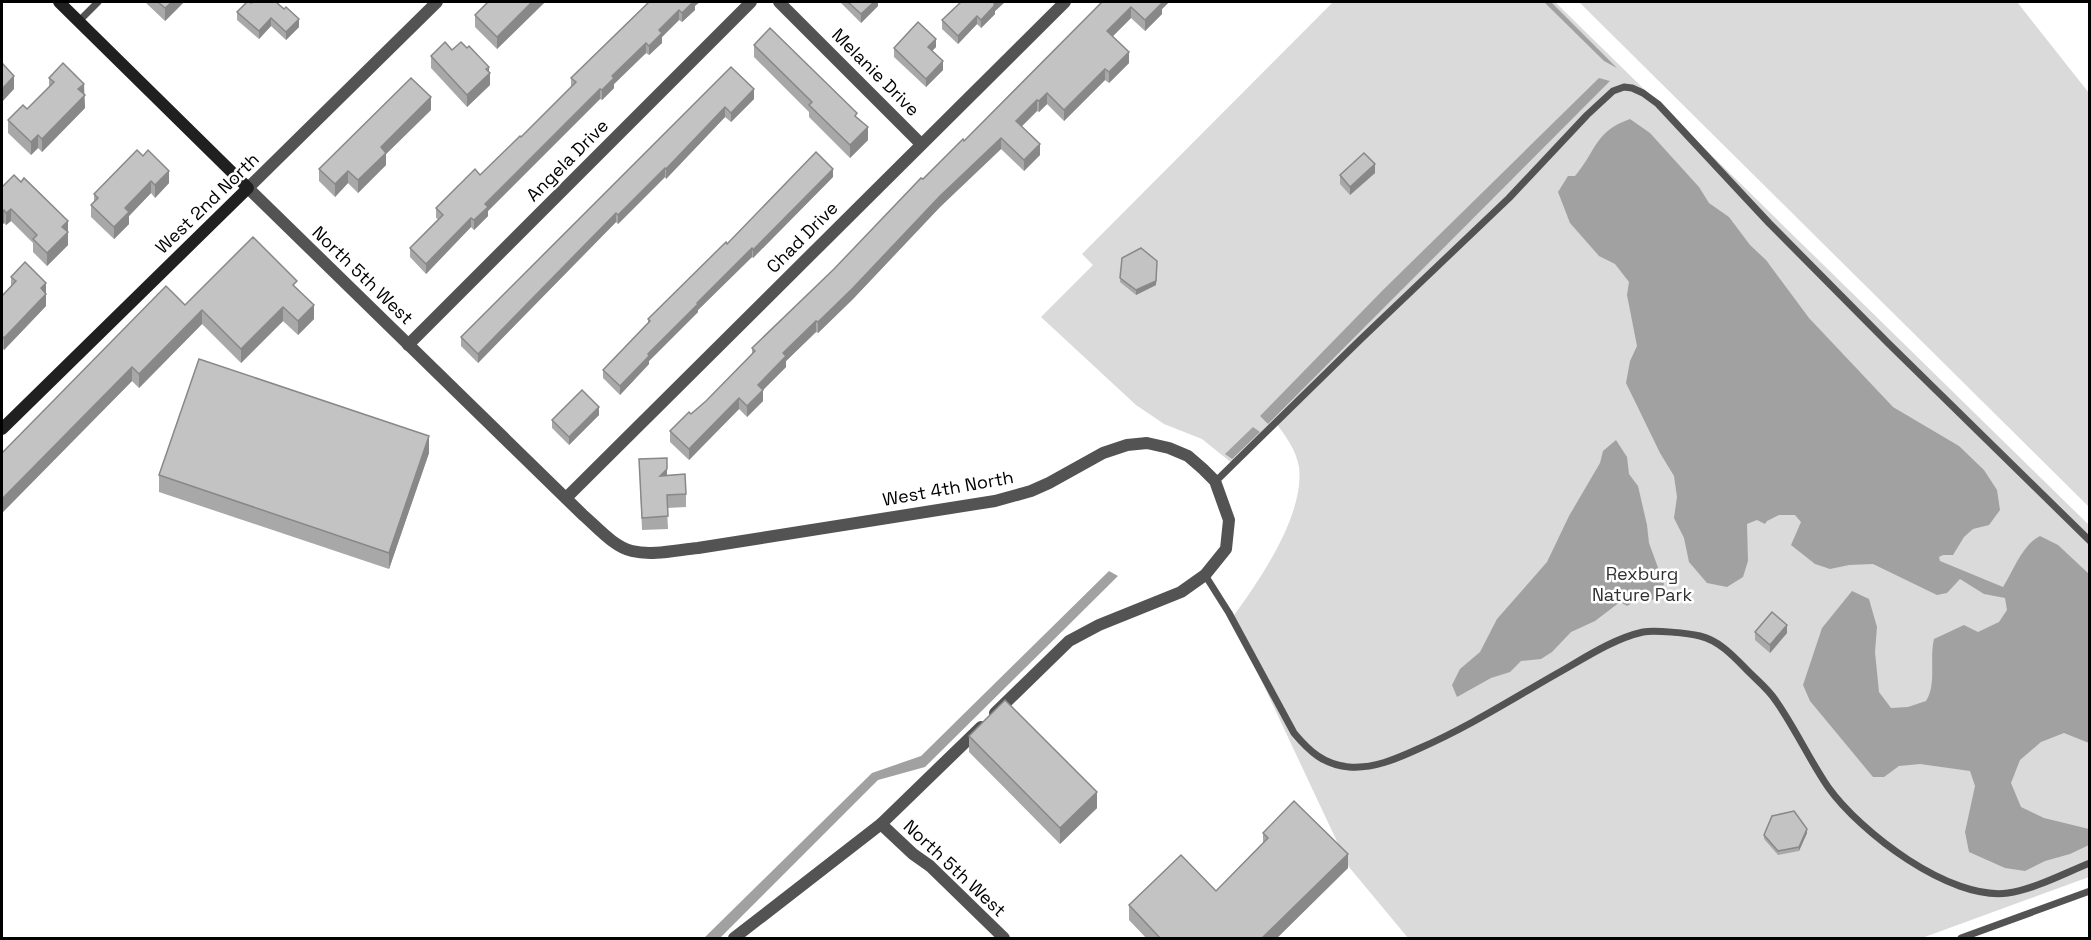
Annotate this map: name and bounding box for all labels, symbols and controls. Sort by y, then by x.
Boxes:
street label: Melanie Drive [827,23,925,121]
street label: Angela Drive [521,114,613,206]
street label: West 2nd North [150,148,264,258]
street label: Chad Drive [761,196,843,278]
street label: North 5th West [307,221,419,329]
street label: West 4th North [881,465,1015,511]
park label: Rexburg Nature Park [1592,562,1692,606]
street label: North 5th West [899,815,1011,921]

